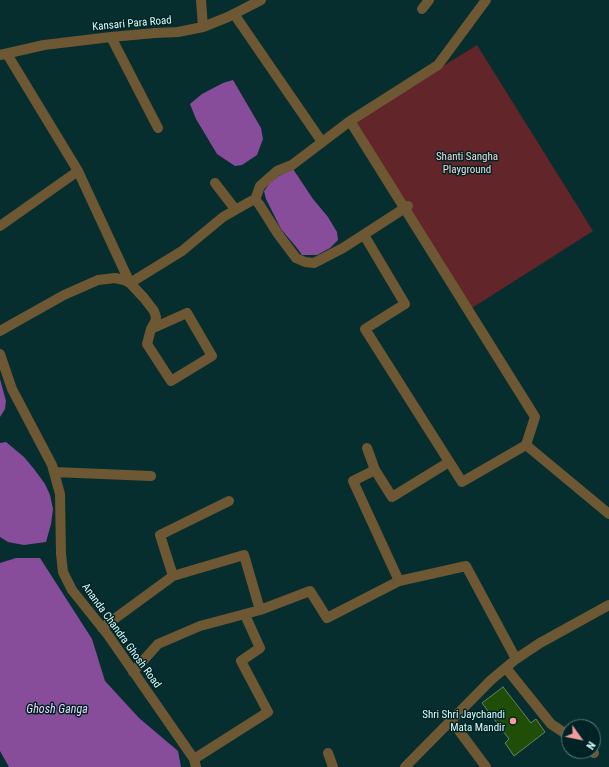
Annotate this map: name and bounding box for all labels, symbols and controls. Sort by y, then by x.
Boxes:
street label: Kansari Para Road [92,14,172,34]
park label: Shanti Sangha Playground [436,150,498,176]
street label: Ananda Chandra Ghosh Road [79,581,163,691]
water label: Ghosh Ganga [26,703,88,717]
place label: Shri Shri Jaychandi Mata Mandir [422,708,505,734]
marker: Shri Shri Jaychandi Mata Mandir [508,716,518,726]
north arrow [561,719,601,759]
text: N [583,739,598,752]

